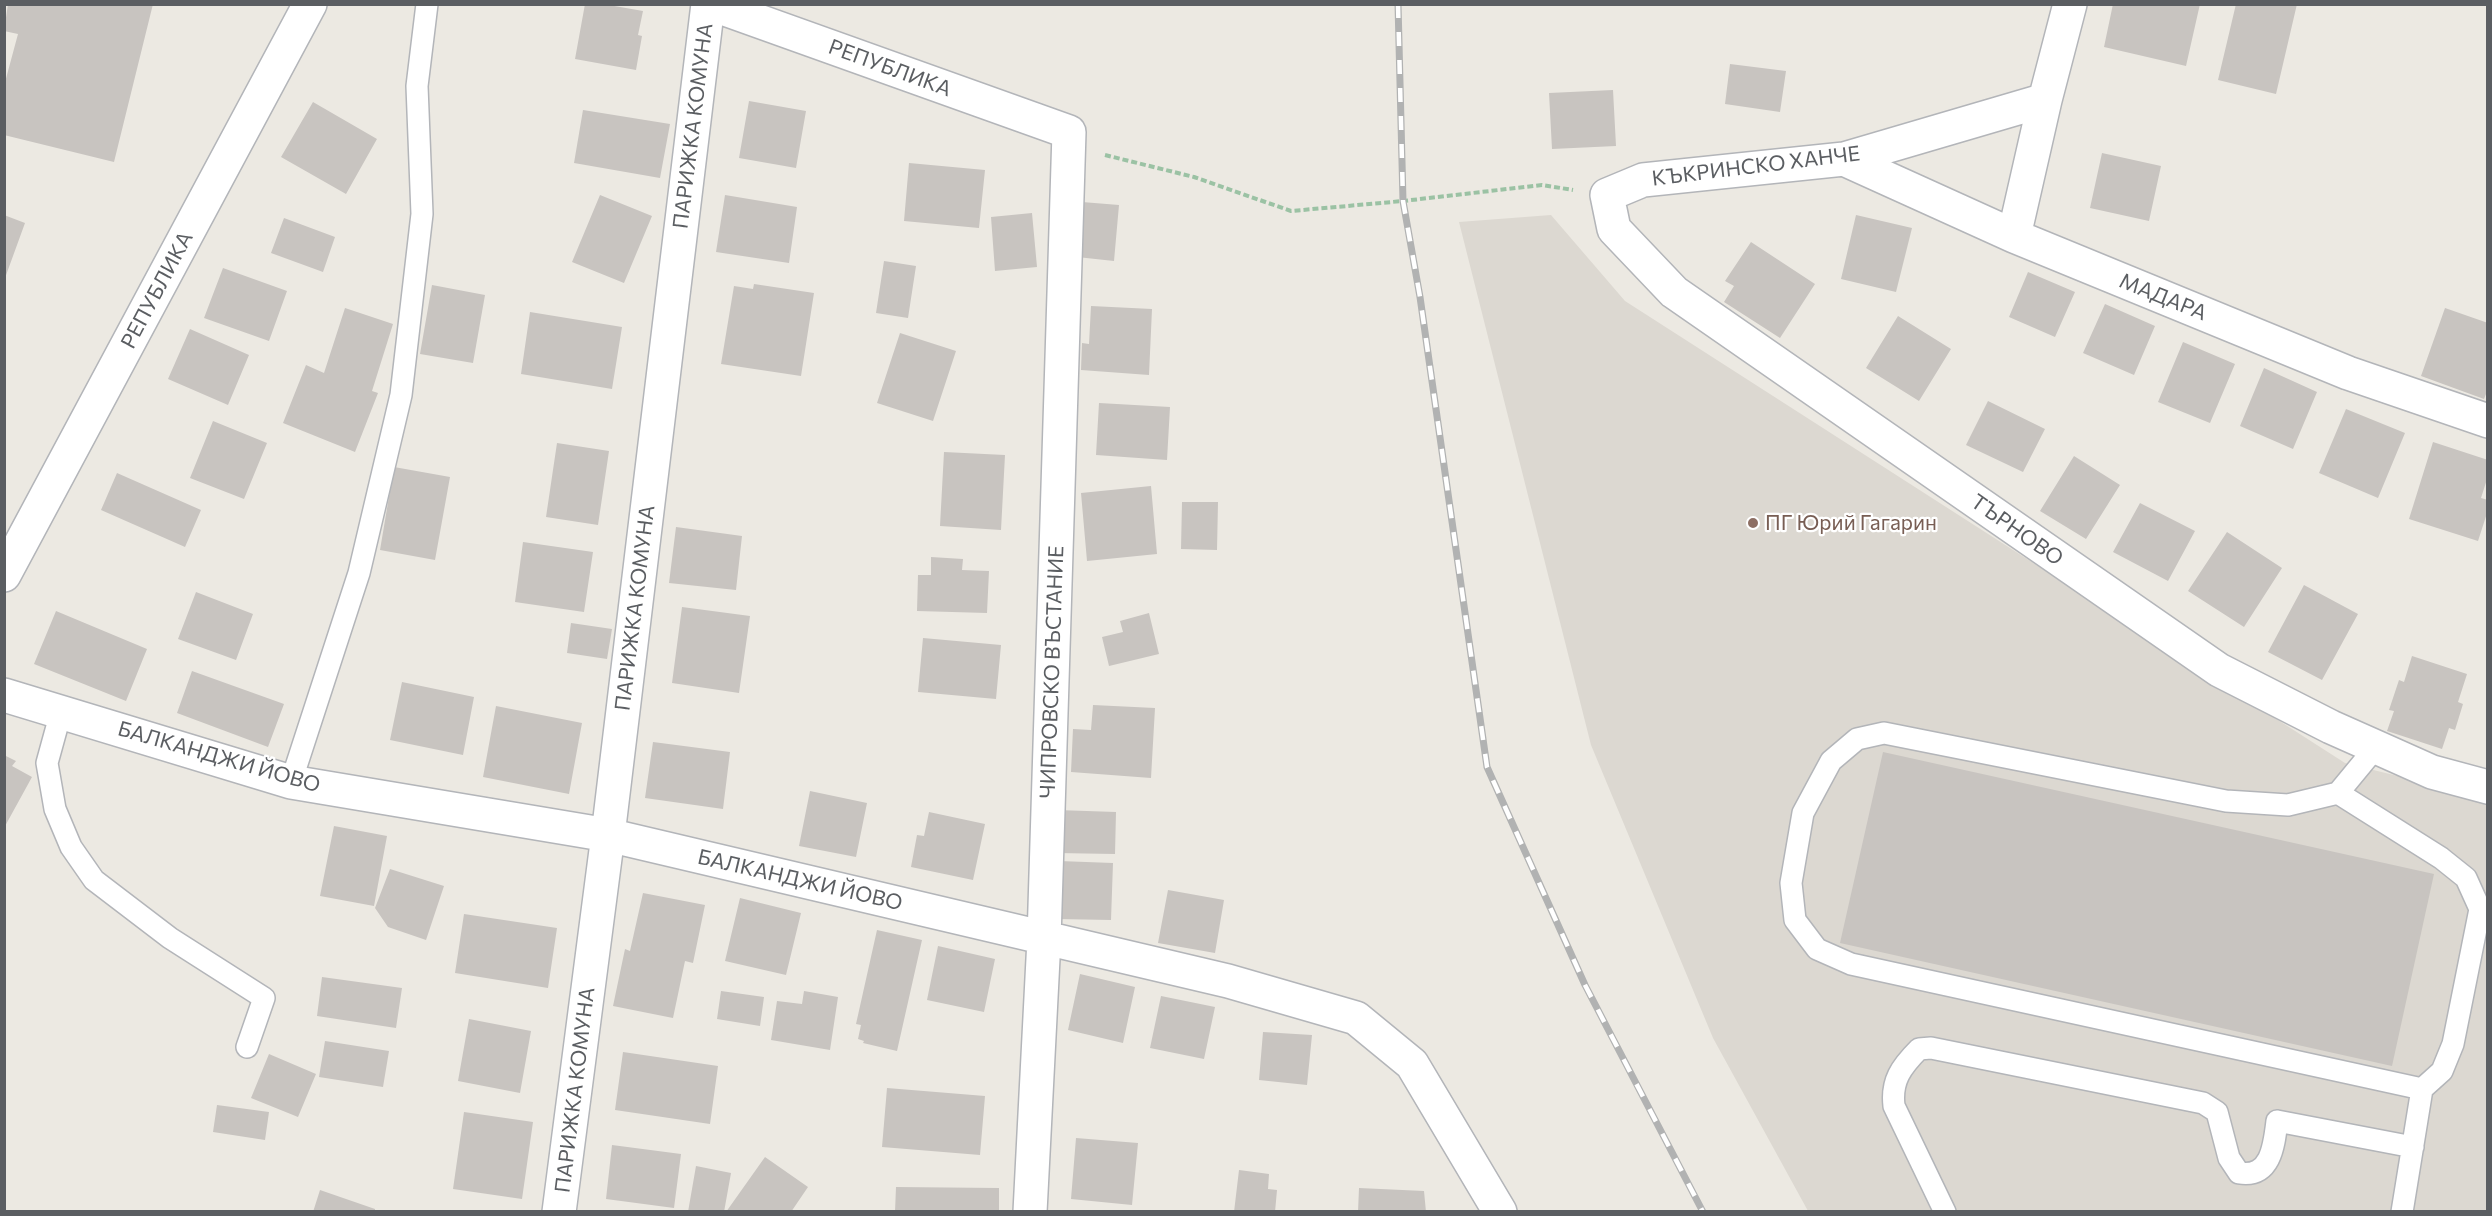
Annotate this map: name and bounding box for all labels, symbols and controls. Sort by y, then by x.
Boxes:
street label: ПАРИЖКА КОМУНА [668,22,718,230]
street label: РЕПУБЛИКА [825,34,955,102]
street label: КЪКРИНСКО ХАНЧЕ [1650,141,1862,191]
street label: РЕПУБЛИКА [116,227,198,353]
street label: МАДАРА [2116,268,2210,326]
street label: ТЪРНОВО [1966,489,2068,571]
street label: ПАРИЖКА КОМУНА [610,504,660,712]
place label: ПГ Юрий Гагарин [1765,510,1937,536]
marker: ПГ Юрий Гагарин [1746,516,1760,530]
street label: ЧИПРОВСКО ВЪСТАНИЕ [1035,545,1069,799]
street label: БАЛКАНДЖИ ЙОВО [115,716,323,798]
street label: БАЛКАНДЖИ ЙОВО [695,844,905,916]
street label: ПАРИЖКА КОМУНА [550,986,600,1194]

